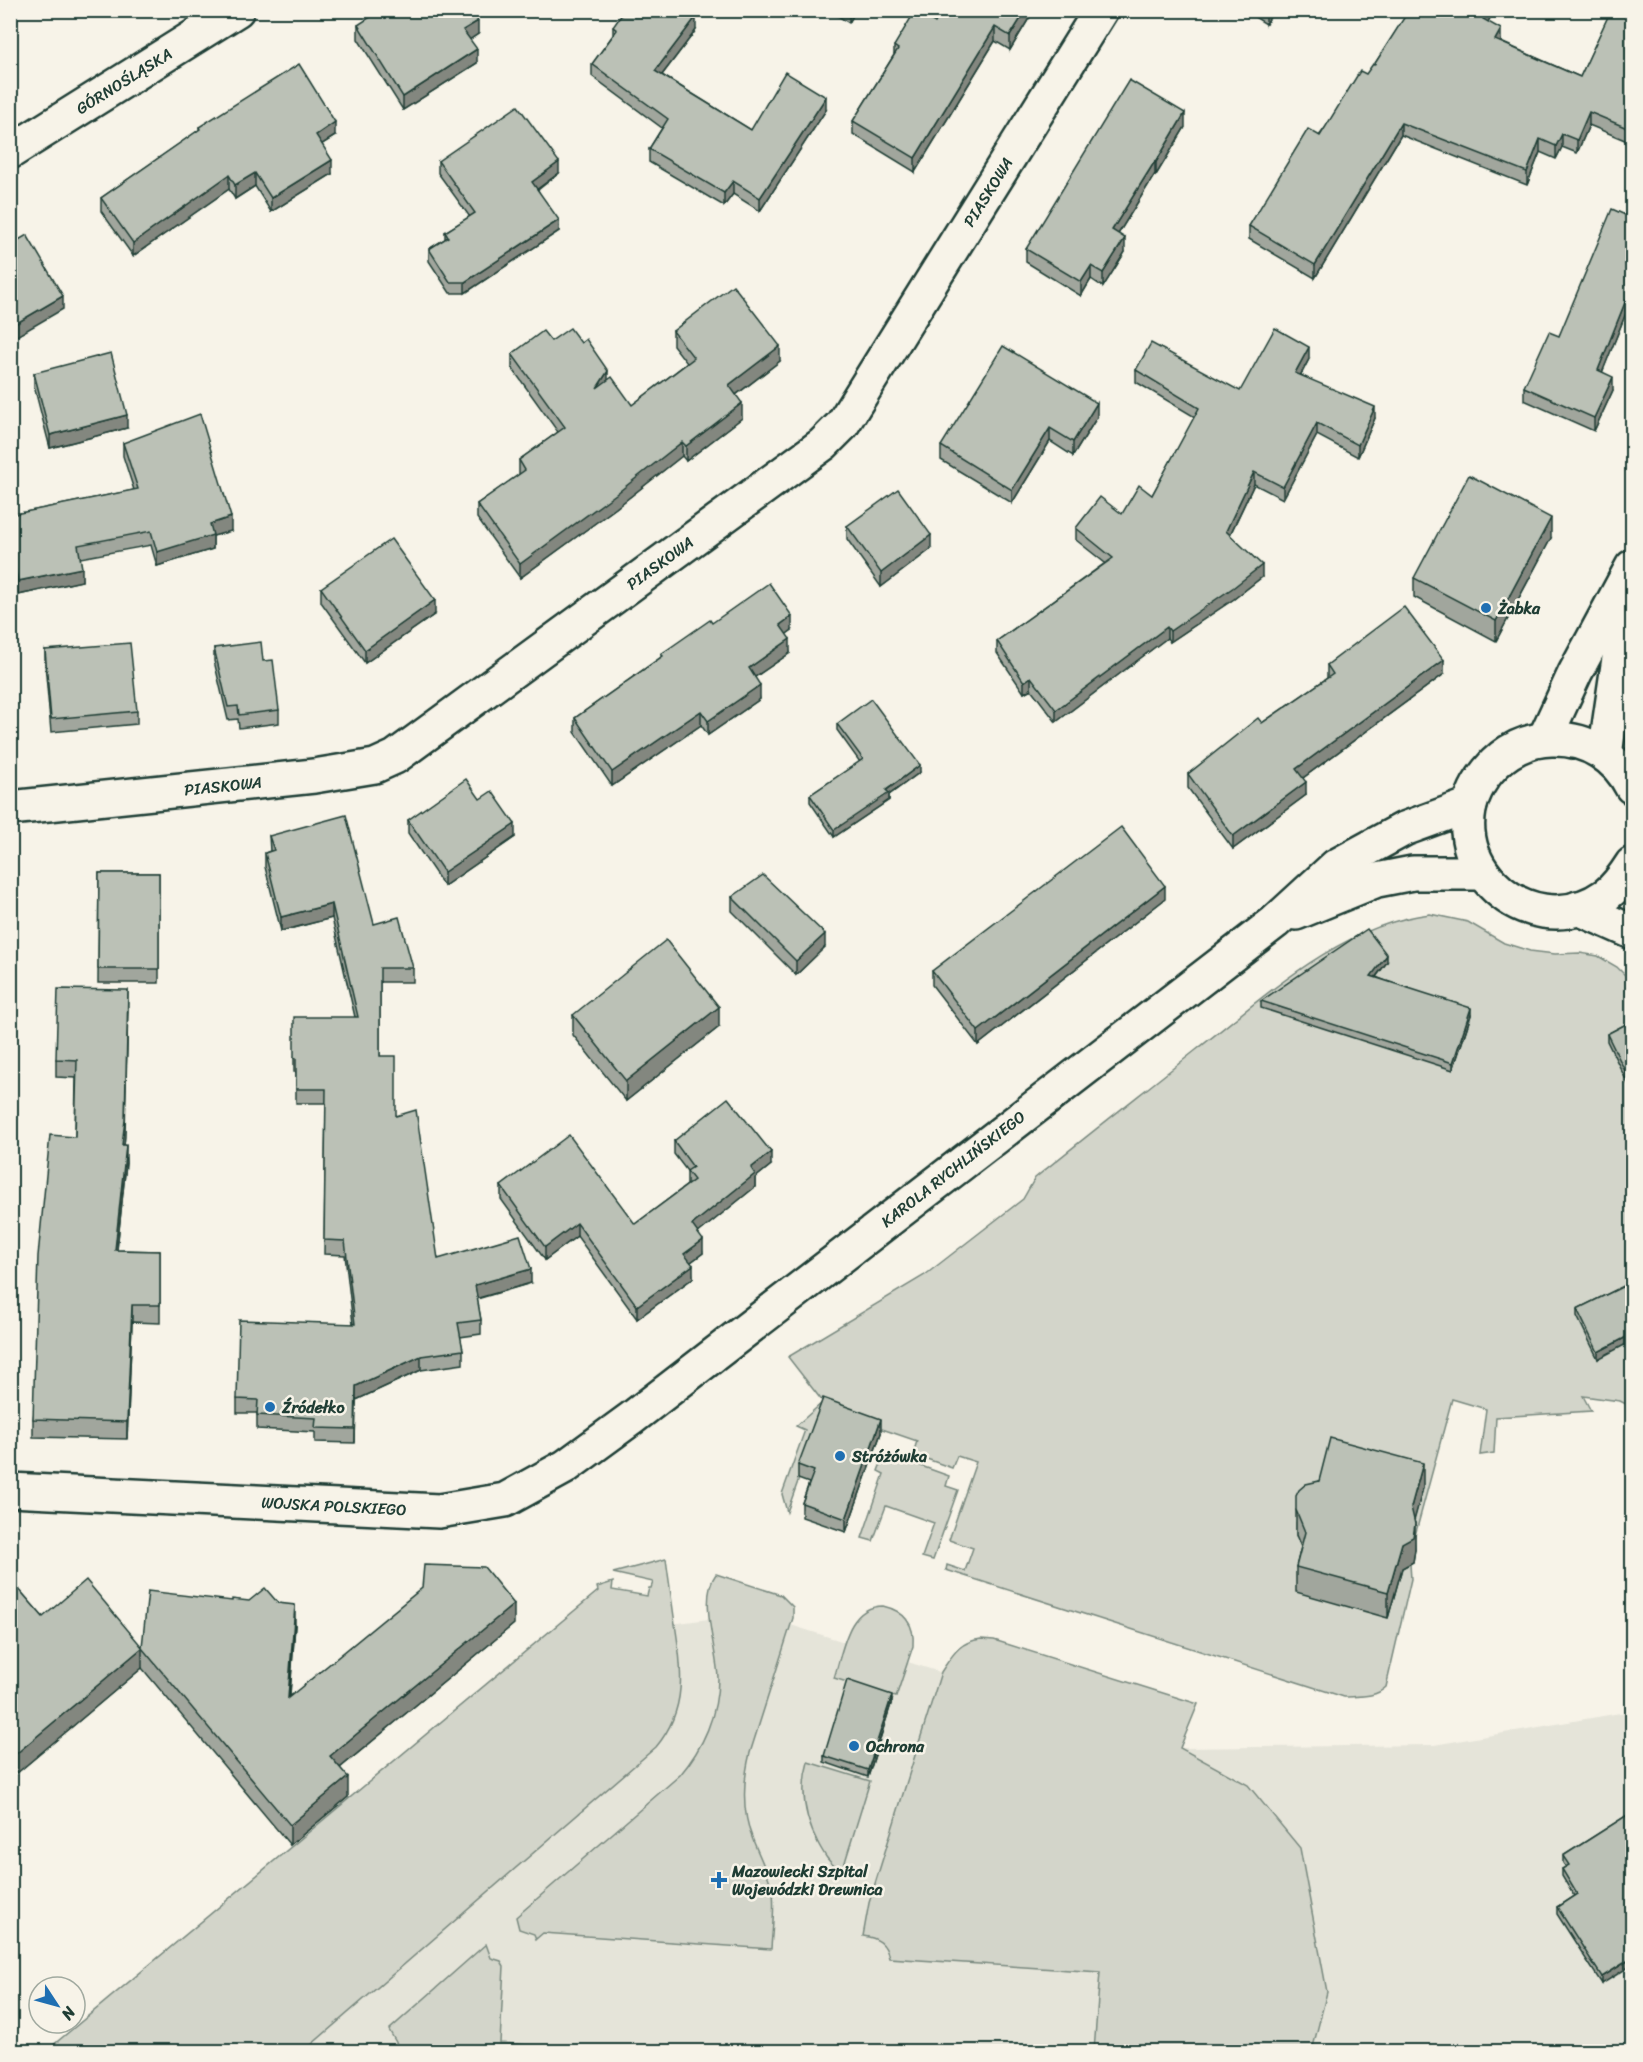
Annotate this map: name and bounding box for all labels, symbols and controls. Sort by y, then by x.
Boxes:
street label: GÓRNOŚLĄSKA [70,40,178,122]
street label: PIASKOWA [955,151,1021,233]
street label: PIASKOWA [620,528,700,598]
place label: Żabka [1497,594,1541,623]
marker: Żabka [1479,601,1493,615]
street label: PIASKOWA [183,767,263,805]
street label: KAROLA RYCHLIŃSKIEGO [874,1103,1032,1235]
place label: Źródełko [281,1393,346,1422]
marker: Źródełko [263,1400,277,1414]
place label: Stróżówka [851,1442,927,1471]
marker: Stróżówka [833,1449,847,1463]
street label: WOJSKA POLSKIEGO [261,1488,407,1524]
place label: Ochrona [865,1732,925,1761]
marker: Ochrona [847,1739,861,1753]
place label: Mazowiecki Szpital Wojewódzki Drewnica [731,1857,884,1904]
marker: Mazowiecki Szpital Wojewódzki Drewnica [710,1871,728,1889]
north arrow [27,1975,87,2035]
text: N [53,2000,84,2027]

